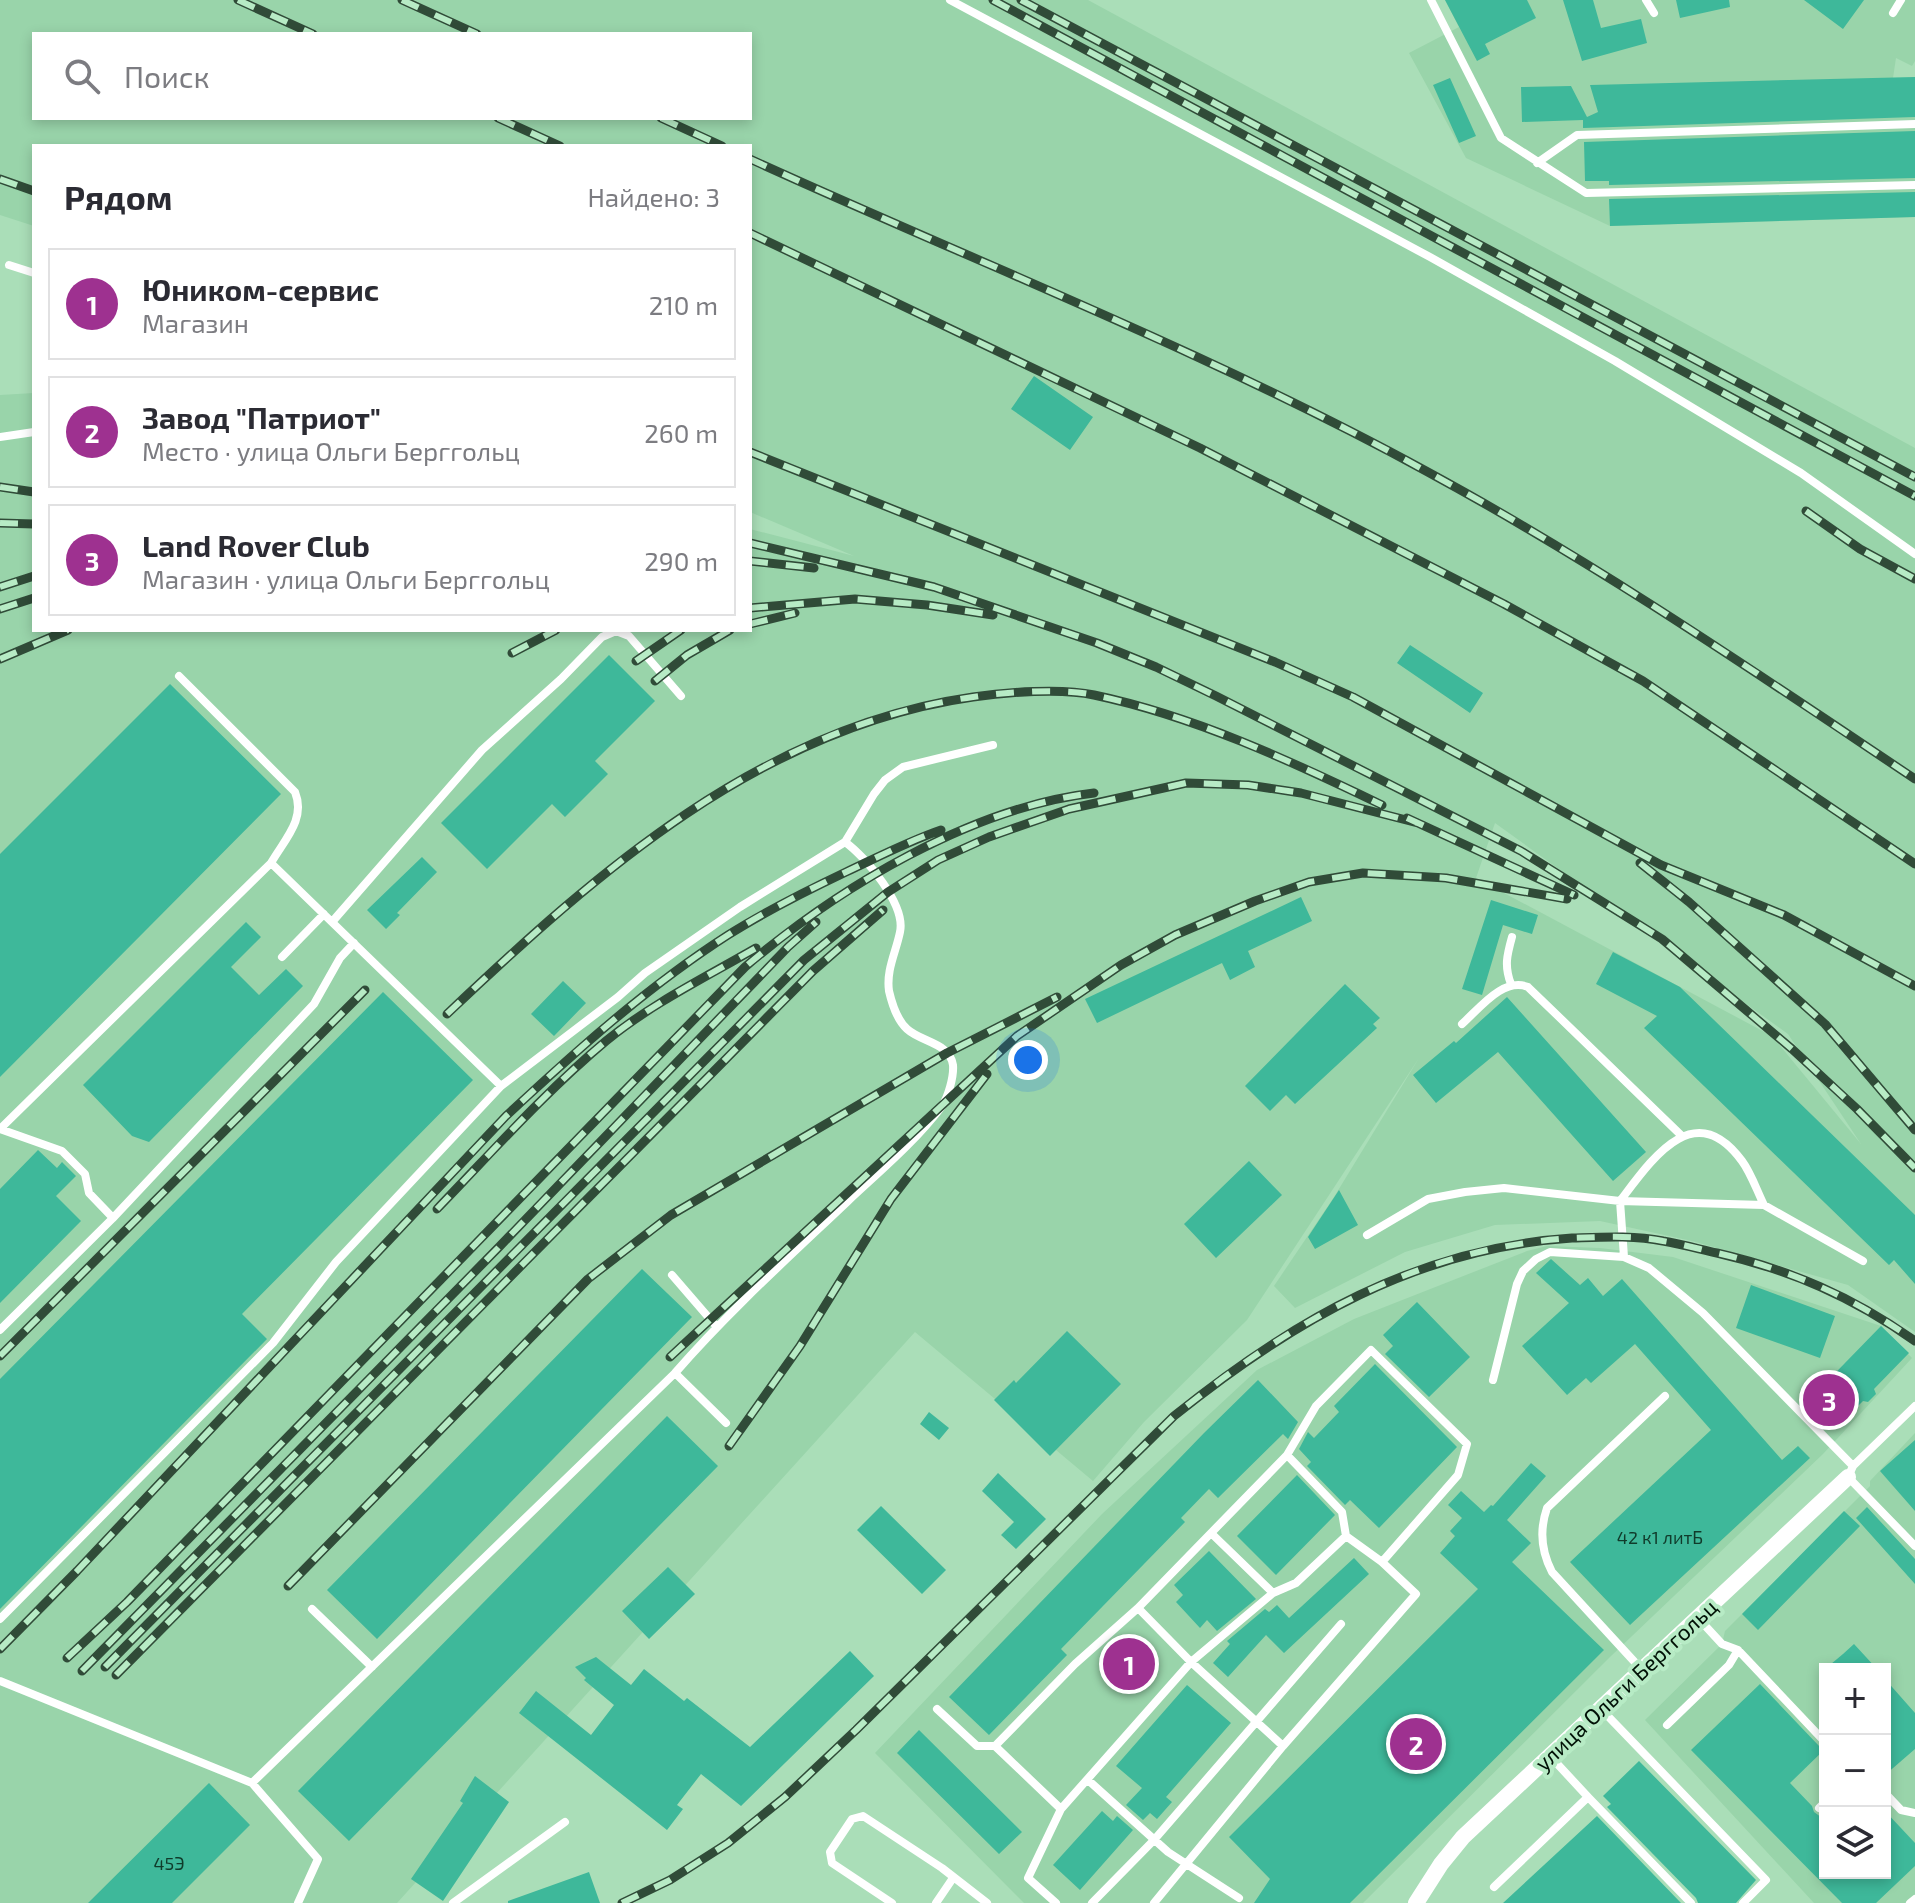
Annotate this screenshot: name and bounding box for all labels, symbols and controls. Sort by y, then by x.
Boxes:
search box [32,32,752,120]
icon: search [60,54,104,98]
text: Поиск [124,58,210,94]
text: Рядом [64,176,172,217]
text: Найдено: 3 [587,181,720,212]
text: Юником-сервис [142,271,379,307]
text: 1 [86,289,98,320]
text: 210 m [649,289,718,320]
text: Магазин [142,307,249,338]
text: Завод "Патриот" [142,399,381,435]
text: 2 [84,417,100,448]
text: 260 m [644,417,718,448]
text: Место · улица Ольги Берггольц [142,435,520,466]
text: Land Rover Club [142,527,370,563]
text: 3 [85,545,99,576]
text: 290 m [644,545,718,576]
text: Магазин · улица Ольги Берггольц [142,563,550,594]
your location [1008,1040,1048,1080]
pin: 3 [1803,1370,1855,1430]
house number: 42 к1 литБ [1617,1526,1703,1548]
street label: улица Ольги Берггольц [1529,1593,1723,1776]
pin: 1 [1103,1634,1155,1694]
map controls [1819,1663,1891,1879]
button: + [1819,1663,1891,1735]
pin: 2 [1390,1714,1442,1774]
button: − [1819,1735,1891,1807]
button: layers [1819,1807,1891,1879]
house number: 45Э [153,1852,185,1874]

